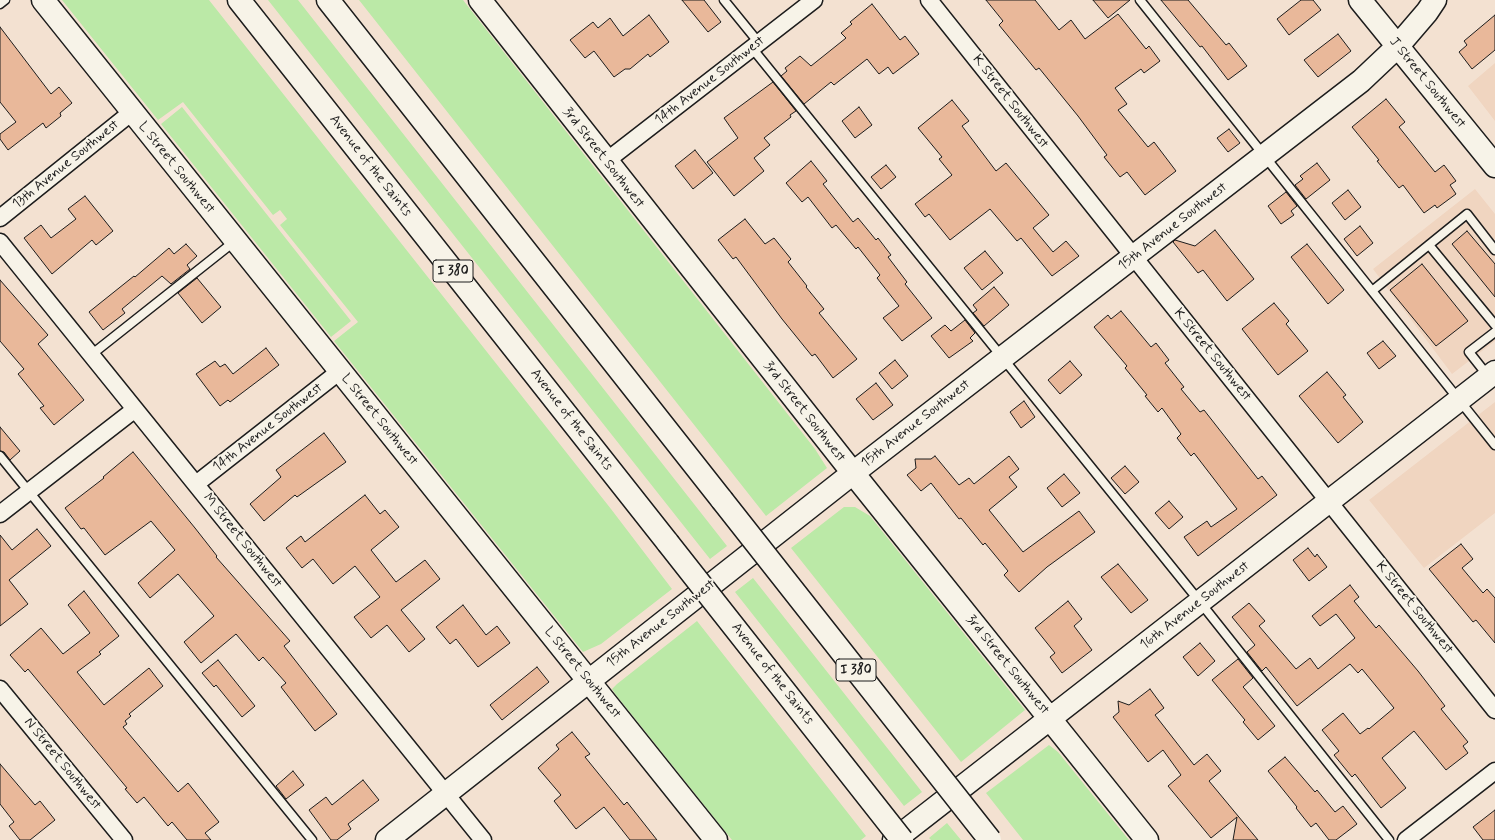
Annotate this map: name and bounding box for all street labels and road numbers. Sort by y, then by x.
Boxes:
street label: 14th Avenue Southwest [652,33,768,129]
street label: J Street Southwest [1385,34,1469,132]
street label: K Street Southwest [968,52,1052,152]
street label: 3rd Street Southwest [558,104,648,212]
street label: Avenue of the Saints [325,112,415,220]
street label: 13th Avenue Southwest [9,117,123,213]
street label: L Street Southwest [134,119,218,217]
street label: 15th Avenue Southwest [1115,179,1231,275]
road number: I 380 [433,260,473,282]
street label: K Street Southwest [1170,305,1254,405]
street label: 3rd Street Southwest [759,358,849,466]
street label: Avenue of the Saints [526,366,616,474]
street label: L Street Southwest [337,371,421,469]
street label: 15th Avenue Southwest [858,376,974,472]
street label: 14th Avenue Southwest [210,380,326,476]
street label: M Street Southwest [199,490,285,592]
street label: 16th Avenue Southwest [1137,558,1253,654]
street label: K Street Southwest [1372,558,1456,658]
street label: 15th Avenue Southwest [603,576,719,672]
street label: 3rd Street Southwest [962,612,1052,718]
street label: Avenue of the Saints [727,620,817,728]
street label: L Street Southwest [540,624,624,722]
road number: I 380 [836,659,876,681]
street label: N Street Southwest [20,715,104,813]

